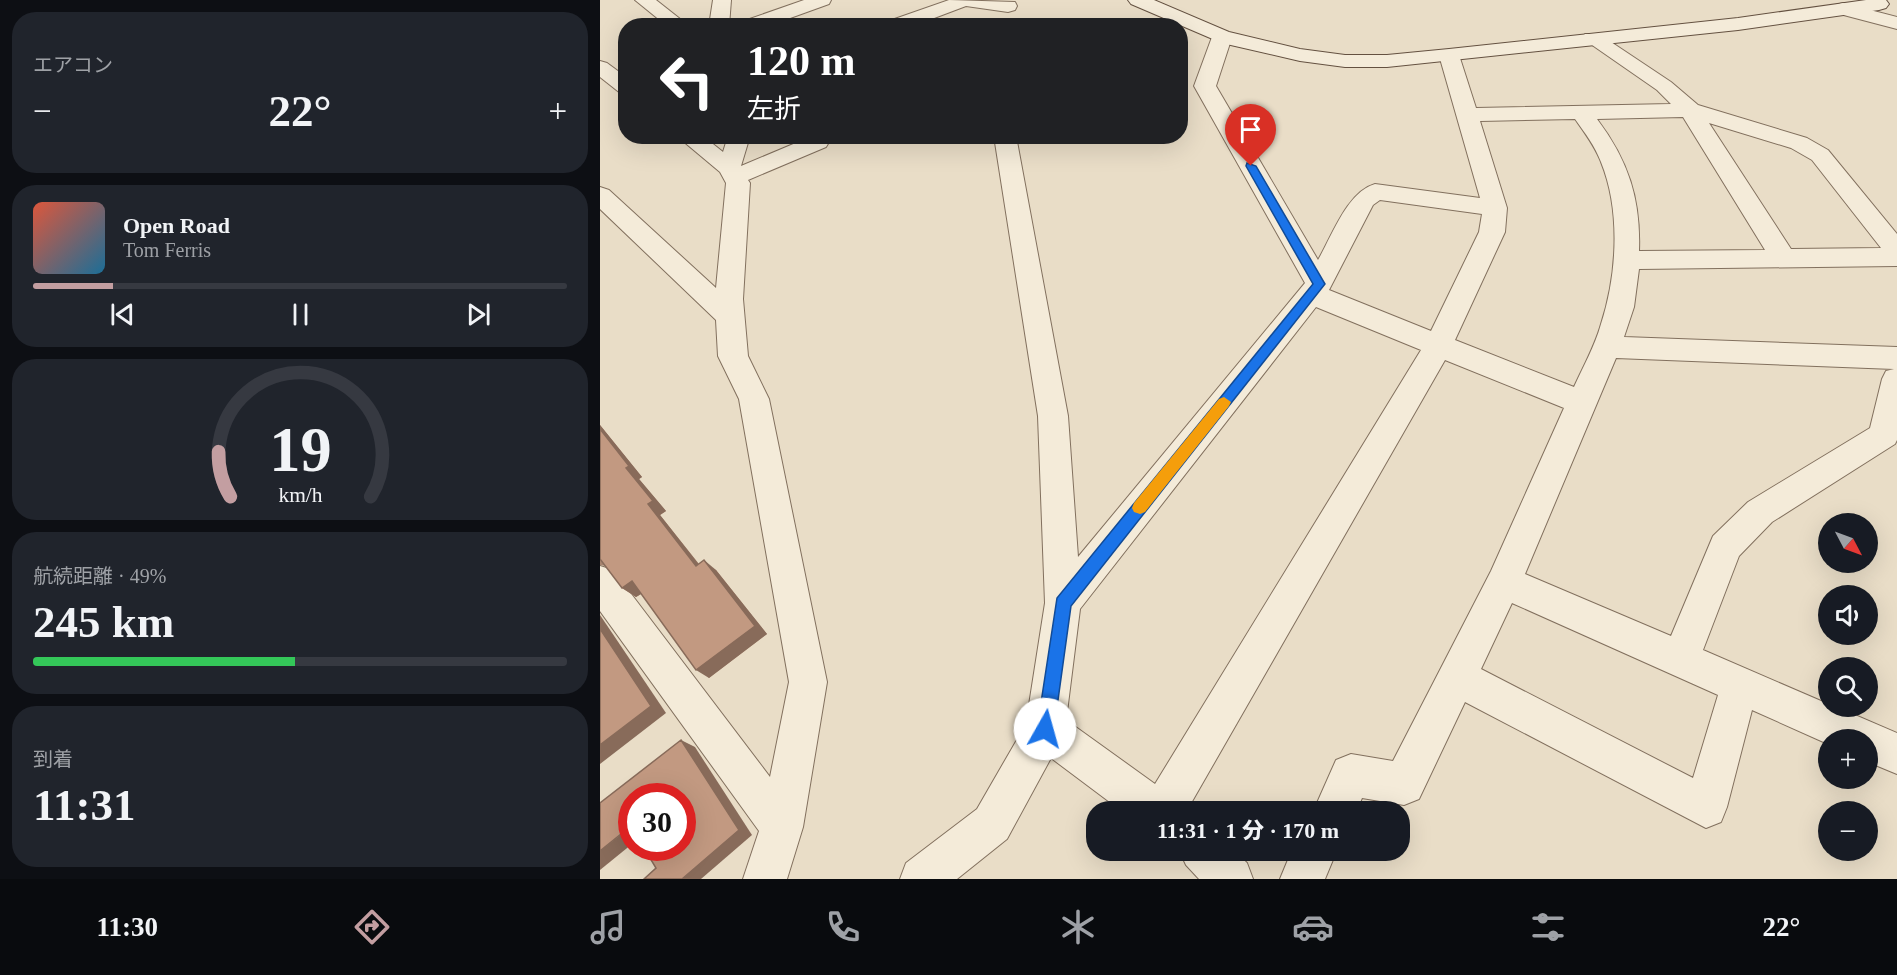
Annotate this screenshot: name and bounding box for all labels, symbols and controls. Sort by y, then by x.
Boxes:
text: 120 m [747,38,856,84]
icon: left [648,42,726,120]
text: エアコン [33,54,113,76]
text: 22° [269,86,332,136]
text: − [33,93,52,129]
text: + [548,93,567,129]
text: 左折 [747,94,801,124]
pin [1225,104,1276,166]
icon: arrive [1234,113,1267,146]
text: Open Road [123,213,230,238]
text: Tom Ferris [123,239,211,261]
icon: previous [106,298,139,331]
icon: pause [284,298,317,331]
icon: next [462,298,495,331]
text: 19 [269,415,331,484]
text: km/h [278,483,322,507]
north arrow [1818,513,1878,573]
map controls [1818,513,1878,861]
text: 航続距離 · 49% [33,565,166,587]
button: sound [1818,585,1878,645]
text: 245 km [33,597,174,647]
button: search [1818,657,1878,717]
position arrow [1013,697,1077,761]
button: + [1818,729,1878,789]
text: 到着 [33,748,73,770]
text: 11:31 [33,780,136,830]
speed limit sign: 30 [618,783,696,861]
button: − [1818,801,1878,861]
text: 11:31 · 1 分 · 170 m [1157,818,1339,843]
icon: directions [351,906,393,948]
icon: music [587,906,629,948]
icon: phone [822,906,864,948]
icon: climate [1057,906,1099,948]
icon: car [1292,906,1334,948]
icon: filters [1527,906,1569,948]
text: 11:30 [97,912,158,942]
text: 22° [1763,912,1800,942]

